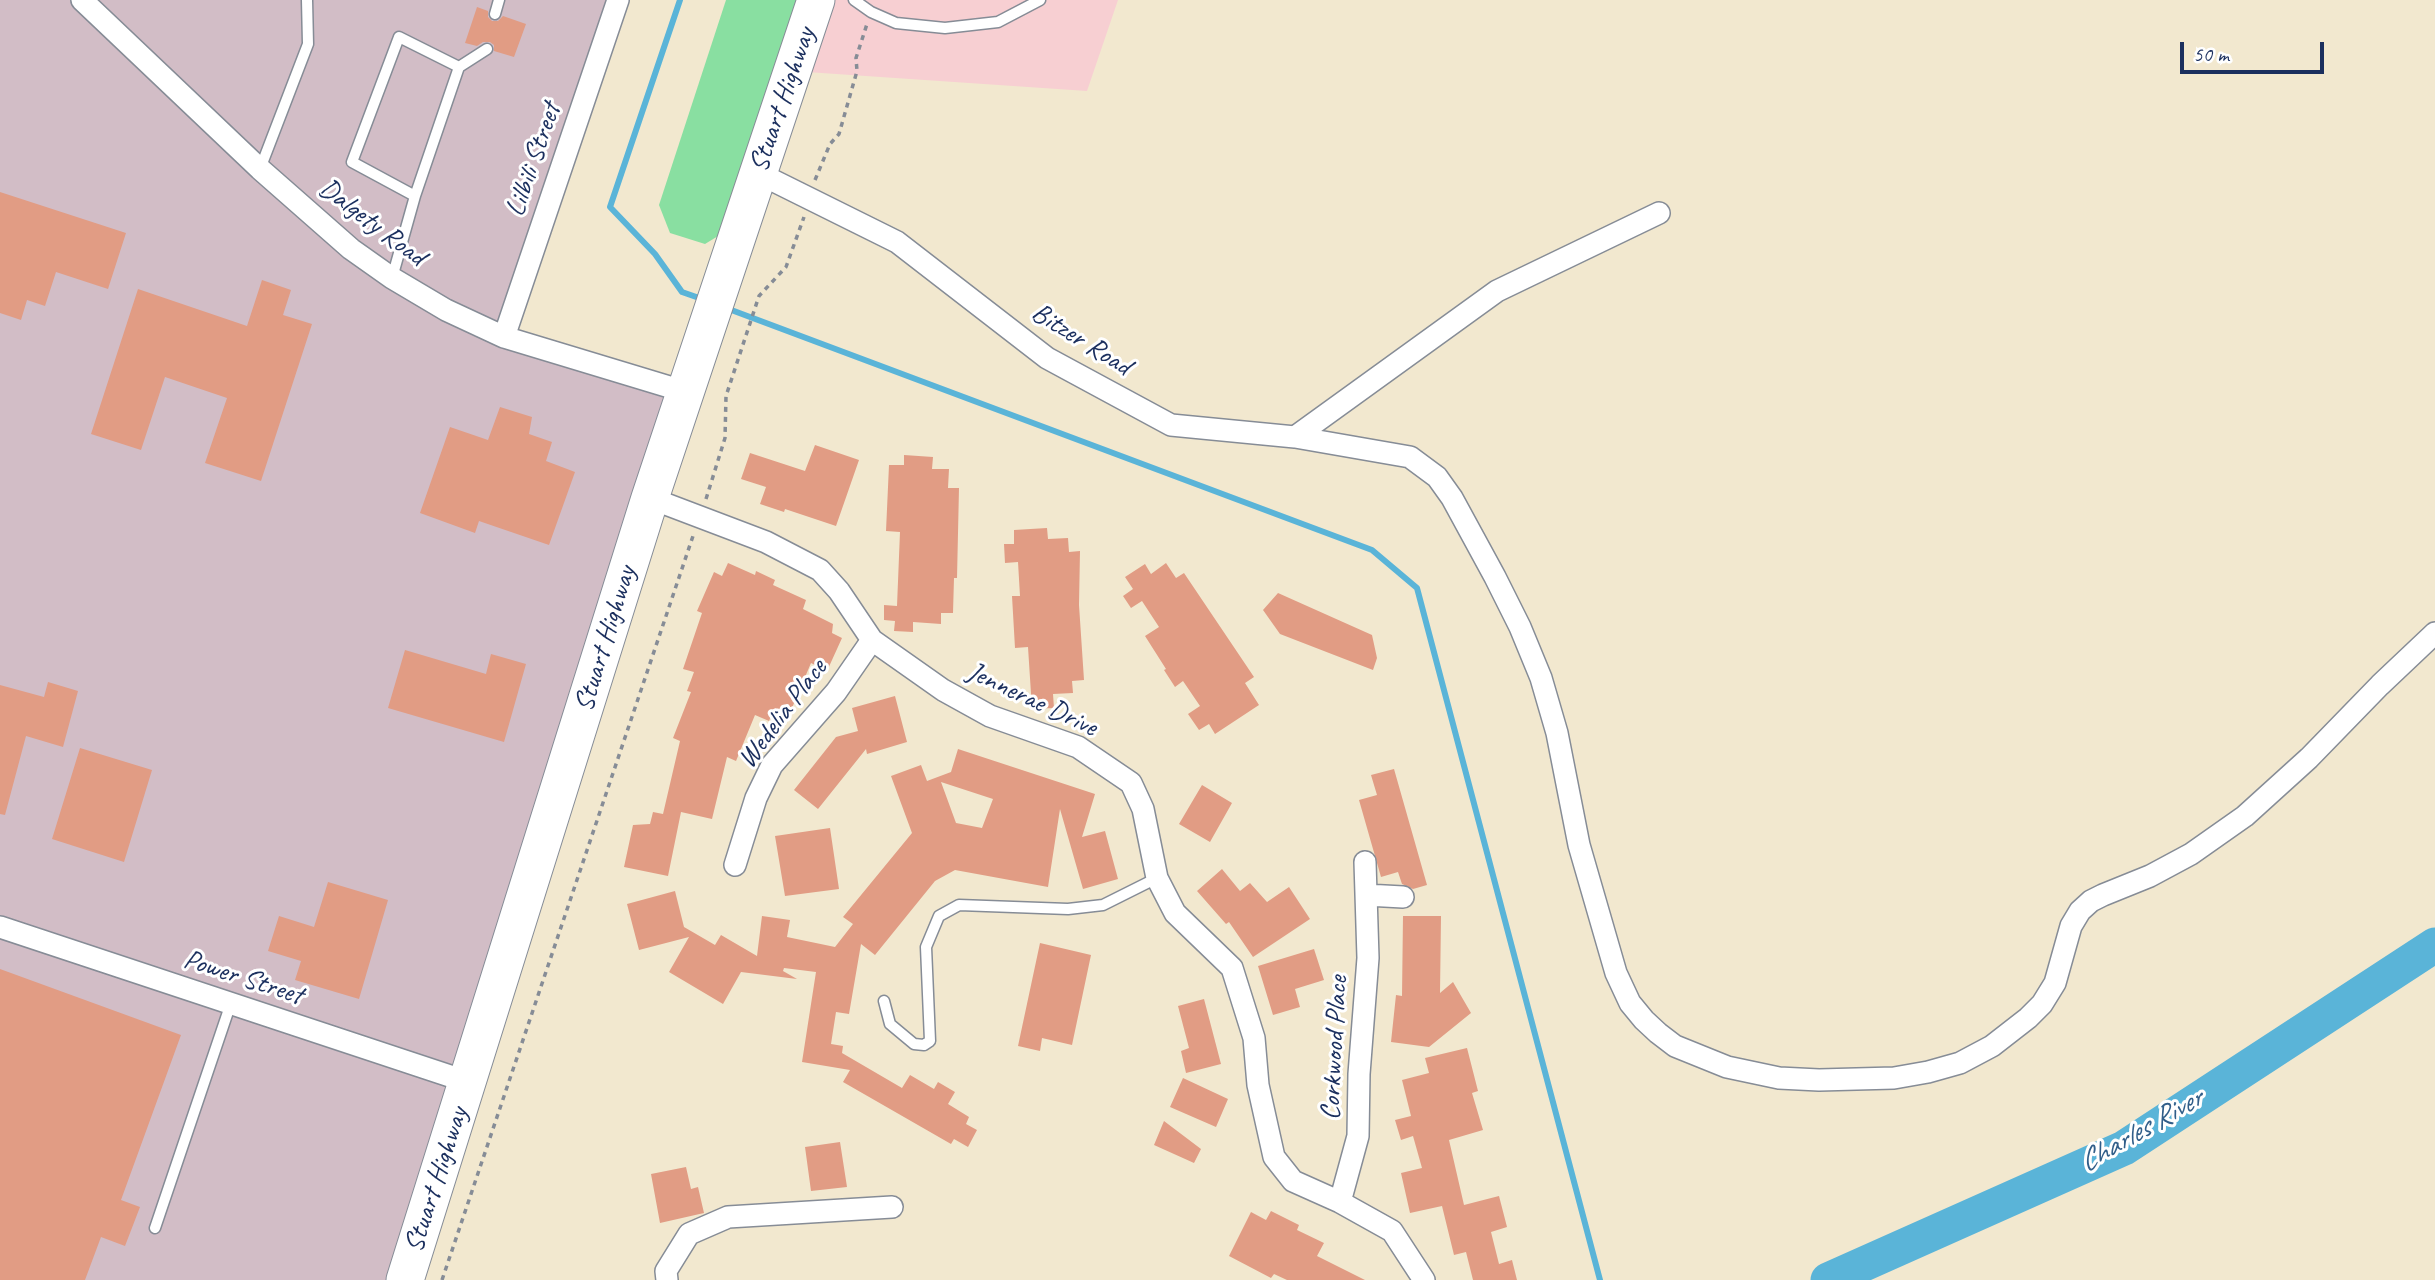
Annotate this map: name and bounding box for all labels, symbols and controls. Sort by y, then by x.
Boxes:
street label: Stuart Highway [743,23,823,177]
scale bar [2183,28,2326,72]
text: 50 m [2193,41,2229,67]
street label: Lilbili Street [499,99,569,221]
street label: Dalgety Road [312,172,432,274]
street label: Bitzer Road [1025,296,1137,384]
street label: Stuart Highway [568,562,644,716]
street label: Wedelia Place [731,653,835,775]
street label: Jennerae Drive [962,655,1102,745]
street label: Power Street [179,943,307,1013]
street label: Corkwood Place [1314,975,1356,1121]
water label: Charles River [2073,1081,2209,1181]
street label: Stuart Highway [398,1103,476,1257]

